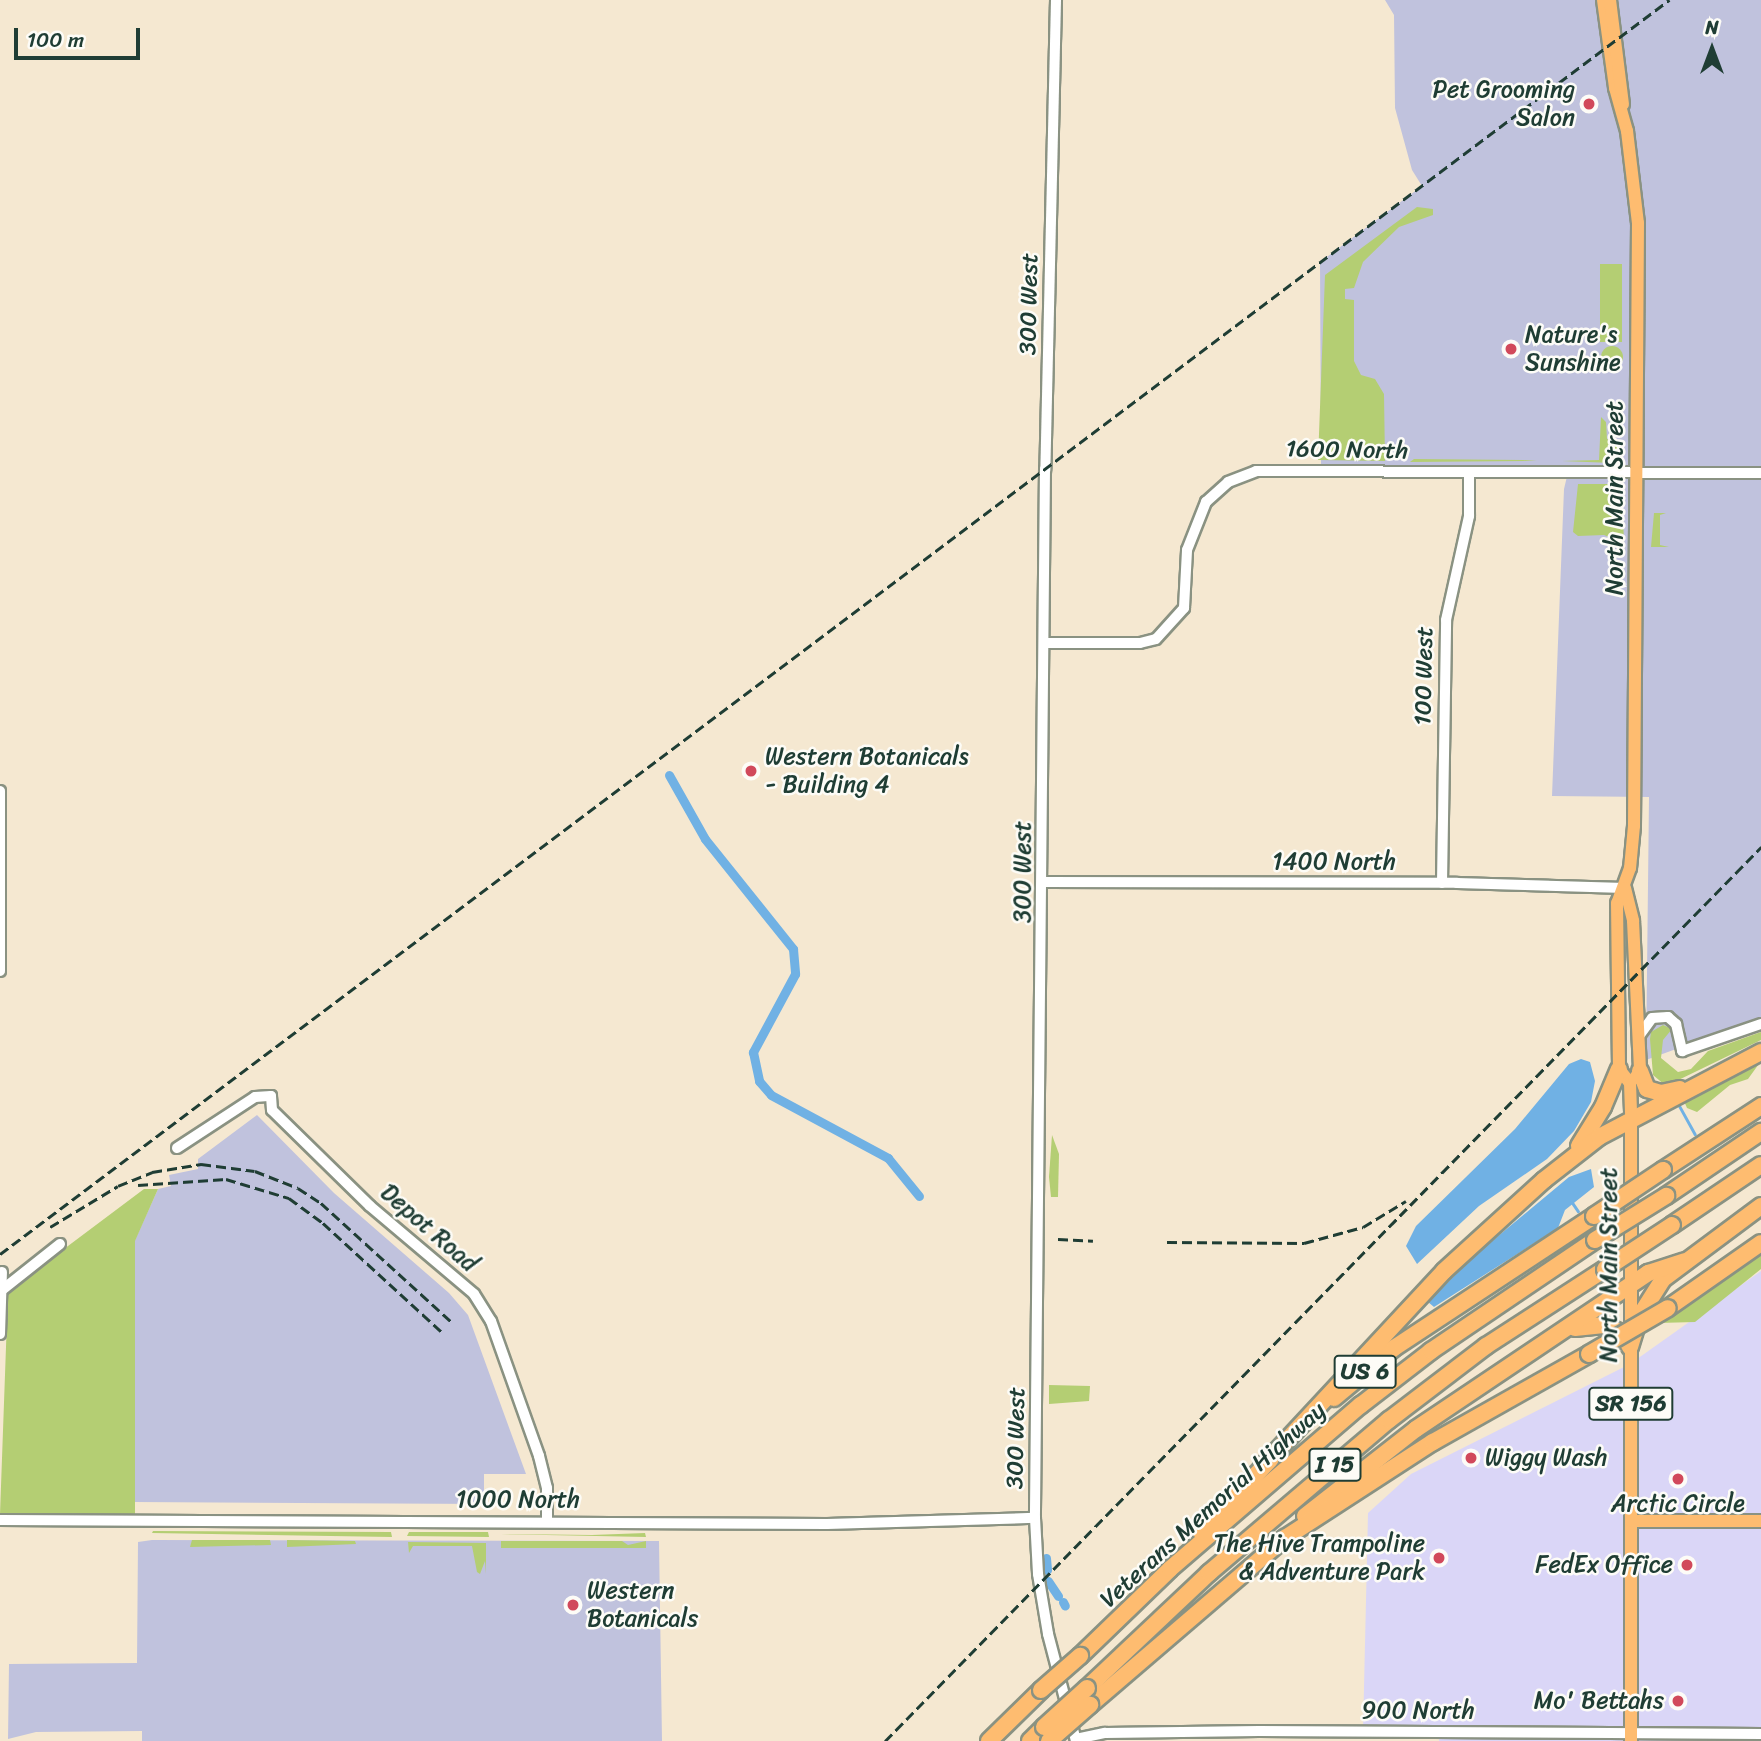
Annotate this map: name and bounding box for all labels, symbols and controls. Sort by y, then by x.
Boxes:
text: N [1705,11,1719,44]
scale bar [18,14,144,58]
north arrow [1677,14,1747,84]
text: 100 m [27,21,84,59]
place label: Pet Grooming Salon [1432,76,1575,132]
marker: Pet Grooming Salon [1581,96,1597,112]
street label: 300 West [1014,253,1044,355]
place label: Nature's Sunshine [1525,321,1621,377]
marker: Nature's Sunshine [1503,341,1519,357]
street label: North Main Street [1601,400,1629,596]
street label: 1600 North [1286,435,1408,465]
street label: 100 West [1409,626,1439,726]
place label: Western Botanicals - Building 4 [765,743,970,799]
marker: Western Botanicals - Building 4 [743,763,759,779]
street label: 300 West [1009,821,1037,923]
street label: 1400 North [1272,848,1396,876]
street label: North Main Street [1595,1167,1623,1363]
street label: Depot Road [374,1178,484,1278]
road number: US 6 [1334,1352,1396,1392]
road number: SR 156 [1587,1385,1675,1424]
street label: 300 West [1001,1387,1031,1489]
street label: Veterans Memorial Highway [1094,1396,1332,1614]
place label: Wiggy Wash [1485,1444,1607,1472]
road number: I 15 [1307,1446,1363,1484]
marker: Wiggy Wash [1463,1450,1479,1466]
marker: Arctic Circle [1670,1471,1686,1487]
street label: 1000 North [456,1486,580,1514]
place label: Arctic Circle [1611,1490,1745,1518]
place label: The Hive Trampoline & Adventure Park [1212,1530,1425,1586]
marker: The Hive Trampoline & Adventure Park [1431,1550,1447,1566]
place label: FedEx Office [1535,1551,1673,1579]
marker: FedEx Office [1679,1557,1695,1573]
place label: Western Botanicals [587,1577,698,1633]
marker: Western Botanicals [565,1597,581,1613]
place label: Mo' Bettahs [1534,1687,1664,1715]
marker: Mo' Bettahs [1670,1693,1686,1709]
street label: 900 North [1361,1697,1475,1725]

